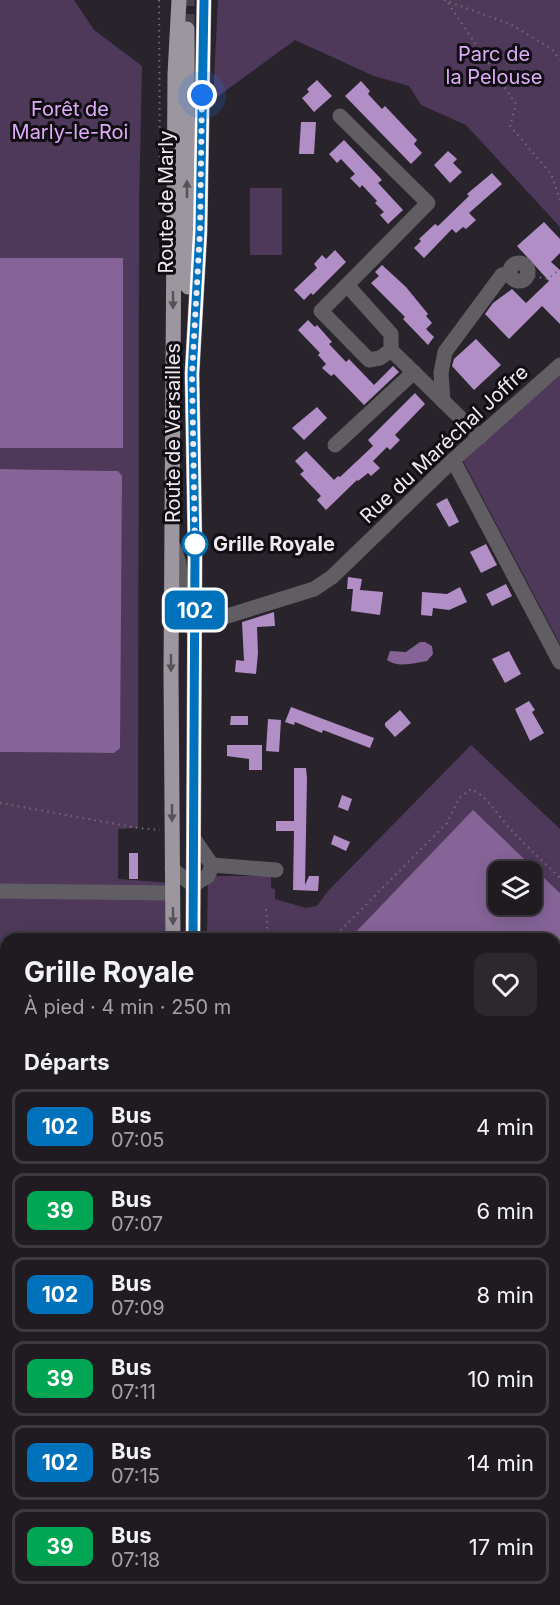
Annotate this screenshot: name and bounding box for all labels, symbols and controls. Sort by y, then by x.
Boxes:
park label: Parc de la Pelouse [446,42,542,89]
your location [187,80,217,110]
park label: Forêt de Marly-le-Roi [12,97,128,144]
street label: Route de Marly [154,131,178,273]
one-way arrow [182,180,192,199]
one-way arrow [168,291,178,310]
street label: Route de Versailles [161,343,185,523]
street label: Rue du Maréchal Joffre [355,360,533,528]
marker: Grille Royale [182,531,208,557]
place label: Grille Royale [213,532,335,556]
line badge: 102 [160,590,230,630]
text: 102 [177,598,213,623]
one-way arrow [167,654,176,673]
one-way arrow [167,803,177,822]
map controls [488,861,542,915]
button: layers [488,861,542,915]
one-way arrow [168,907,178,926]
button: heart [474,953,537,1016]
text: Grille Royale [24,955,195,989]
text: À pied · 4 min · 250 m [24,995,231,1019]
text: Départs [24,1049,109,1075]
text: Bus [111,1102,152,1128]
text: 102 [42,1114,78,1139]
text: 4 min [476,1114,534,1140]
text: 07:05 [111,1128,164,1152]
text: Bus [111,1186,152,1212]
text: 39 [46,1198,74,1223]
text: 6 min [477,1198,534,1224]
text: 07:07 [111,1212,163,1236]
text: Bus [111,1270,152,1296]
text: 102 [42,1282,78,1307]
text: 8 min [477,1282,534,1308]
text: 07:09 [111,1296,165,1320]
text: Bus [111,1354,152,1380]
text: 39 [46,1366,74,1391]
text: 10 min [467,1366,534,1392]
text: 07:11 [111,1380,156,1404]
text: Bus [111,1438,152,1464]
text: 102 [42,1450,78,1475]
text: 14 min [467,1450,534,1476]
text: 07:15 [111,1464,160,1488]
text: Bus [111,1522,152,1548]
text: 39 [46,1534,74,1559]
text: 17 min [469,1534,534,1560]
text: 07:18 [111,1548,160,1572]

